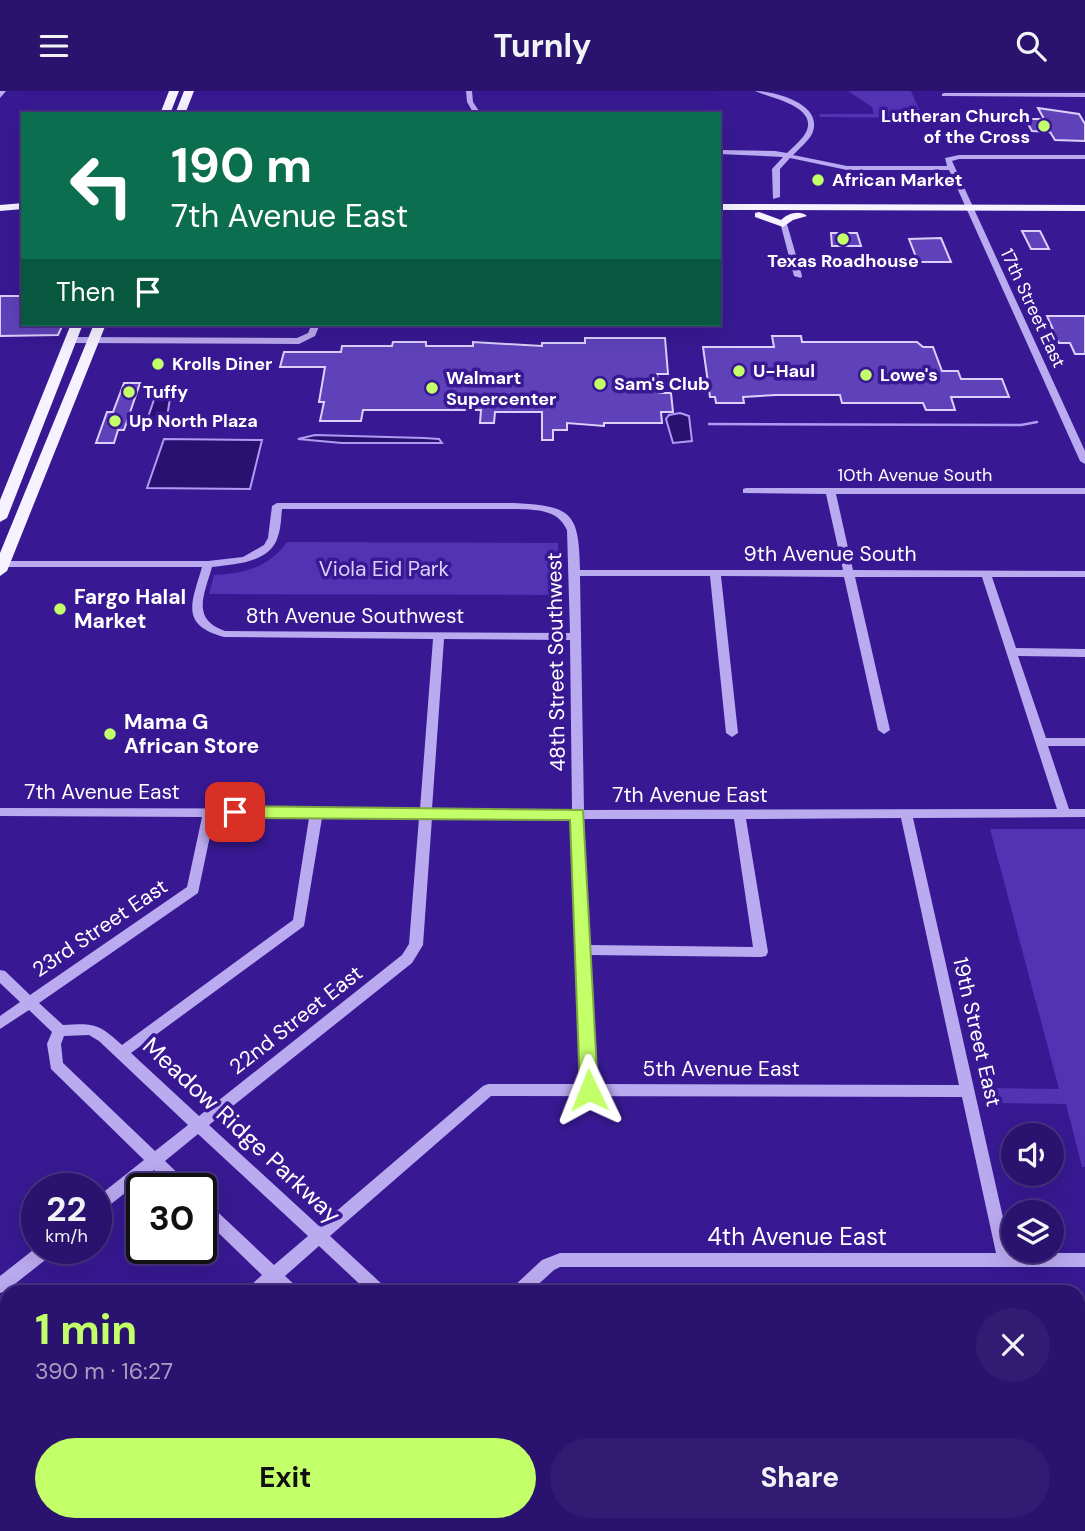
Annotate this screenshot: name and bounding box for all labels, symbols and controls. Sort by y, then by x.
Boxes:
text: Turnly [494,25,591,67]
icon: menu [35,27,73,65]
icon: search [1012,27,1050,65]
place label: Lutheran Church of the Cross [881,104,1030,149]
marker: Lutheran Church of the Cross [1036,118,1052,134]
text: 190 m [171,133,312,197]
icon: left [56,140,147,231]
place label: African Market [832,168,962,192]
marker: African Market [810,172,826,188]
text: 7th Avenue East [171,195,408,237]
marker: Texas Roadhouse [835,231,851,247]
street label: 17th Street East [995,245,1071,371]
place label: Texas Roadhouse [767,249,919,273]
icon: arrive [129,273,167,311]
text: Then [56,275,115,309]
place label: Krolls Diner [172,352,272,376]
marker: Krolls Diner [150,356,166,372]
place label: U-Haul [753,359,815,383]
marker: U-Haul [731,363,747,379]
place label: Lowe's [880,363,938,387]
place label: Walmart Supercenter [446,366,556,411]
marker: Lowe's [858,367,874,383]
place label: Sam's Club [614,372,710,396]
marker: Sam's Club [592,376,608,392]
place label: Tuffy [143,380,188,404]
marker: Walmart Supercenter [424,380,440,396]
marker: Tuffy [121,384,137,400]
place label: Up North Plaza [129,409,258,433]
marker: Up North Plaza [107,413,123,429]
street label: 10th Avenue South [838,463,992,487]
street label: 9th Avenue South [744,540,917,568]
street label: 48th Street Southwest [540,552,572,772]
park label: Viola Eid Park [319,555,450,583]
place label: Fargo Halal Market [74,583,186,635]
marker: Fargo Halal Market [52,601,68,617]
street label: 8th Avenue Southwest [246,602,464,630]
place label: Mama G African Store [124,708,259,760]
marker: Mama G African Store [102,726,118,742]
street label: 7th Avenue East [24,778,180,806]
street label: 7th Avenue East [612,781,768,809]
pin [205,782,265,842]
icon: arrive [216,793,254,831]
street label: 23rd Street East [27,872,173,984]
street label: 19th Street East [946,955,1008,1109]
street label: 22nd Street East [224,959,368,1081]
street label: Meadow Ridge Parkway [136,1030,348,1230]
position arrow [552,1053,626,1127]
street label: 5th Avenue East [642,1055,800,1083]
map controls [1001,1123,1064,1263]
button: sound [1001,1123,1064,1186]
speed limit sign: 30 [126,1173,217,1264]
text: 22 [46,1186,87,1232]
button: layers [1001,1200,1064,1263]
street label: 4th Avenue East [707,1221,887,1252]
text: km/h [45,1224,88,1248]
text: 1 min [35,1302,137,1357]
button: close [976,1308,1050,1382]
text: 390 m · 16:27 [35,1356,173,1386]
button: Exit [35,1438,536,1518]
button: Share [550,1438,1050,1518]

